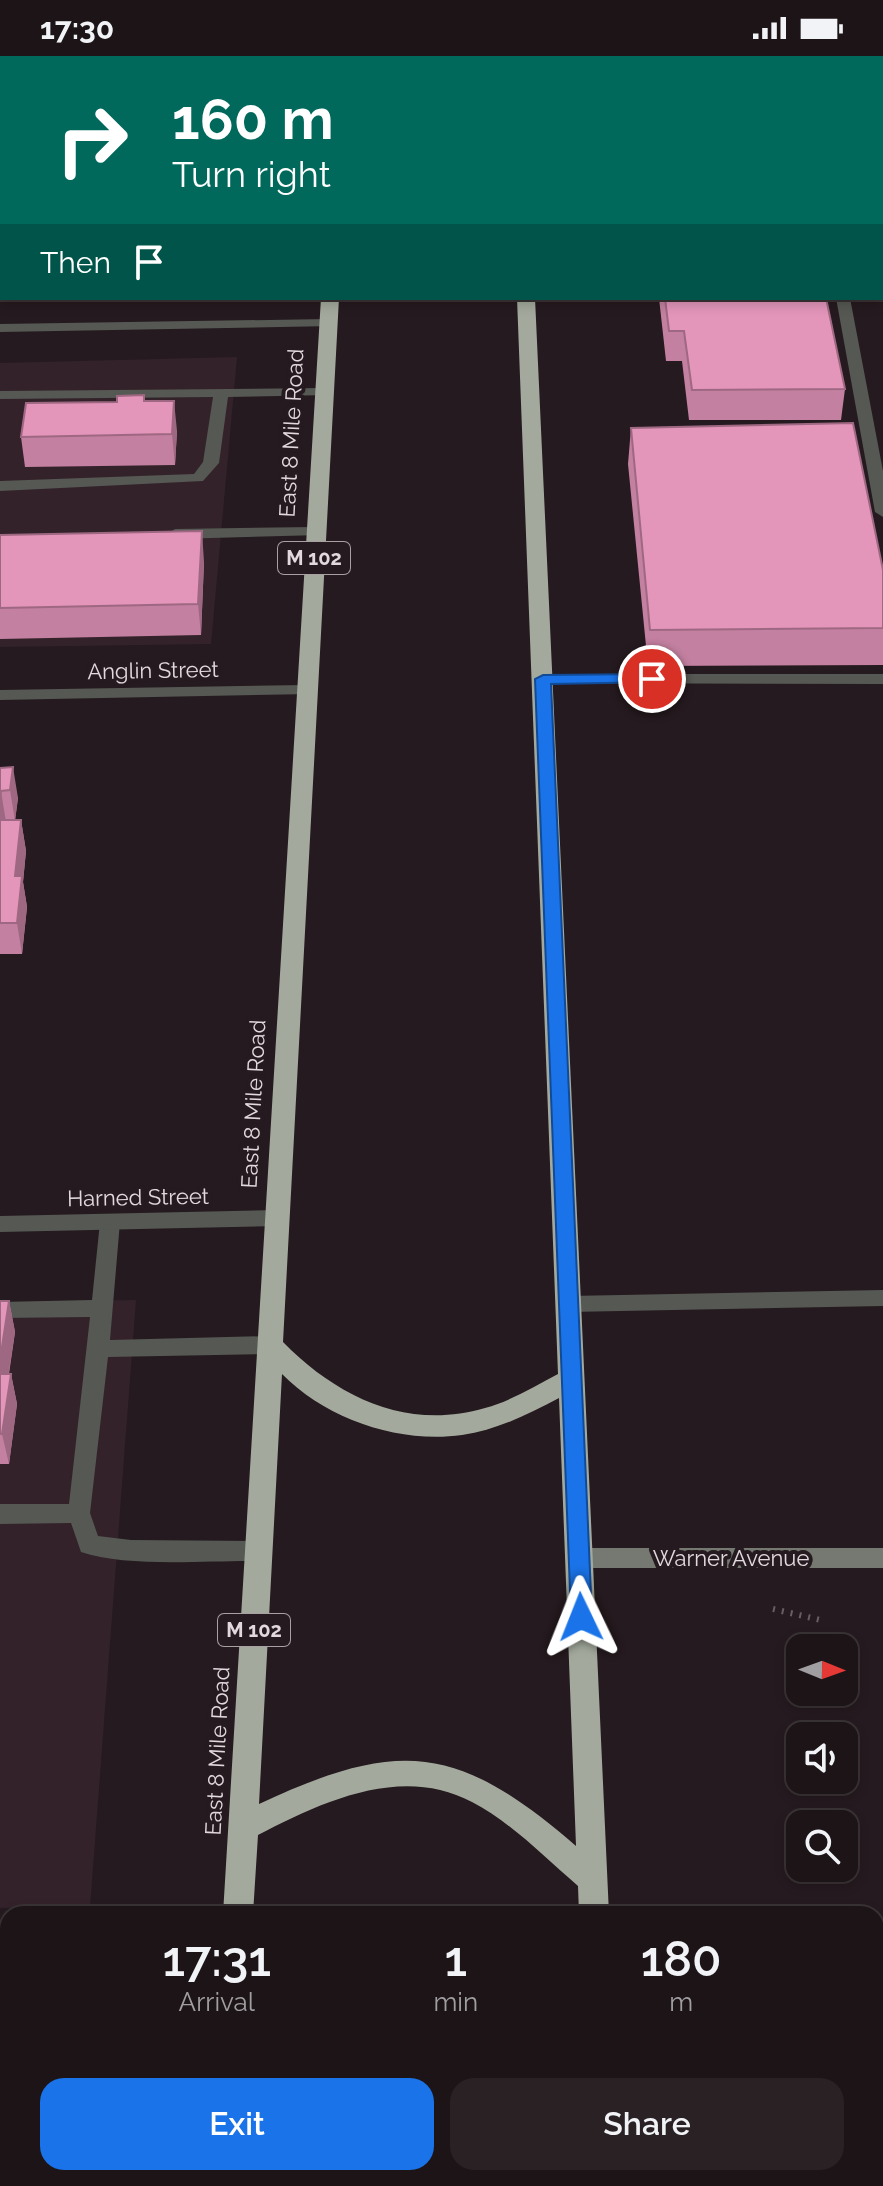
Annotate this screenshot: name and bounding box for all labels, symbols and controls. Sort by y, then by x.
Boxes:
text: 17:30 [40,11,114,46]
text: 160 m [172,86,334,152]
icon: right [40,88,144,192]
text: Turn right [172,153,331,195]
icon: arrive [127,240,171,284]
text: Then [40,245,111,280]
street label: East 8 Mile Road [274,348,308,518]
road number: M 102 [278,542,350,574]
pin [618,645,686,713]
street label: Anglin Street [87,656,220,684]
icon: arrive [630,657,674,701]
street label: East 8 Mile Road [236,1019,270,1189]
street label: Harned Street [67,1183,210,1211]
street label: Warner Avenue [653,1545,809,1571]
position arrow [539,1575,623,1659]
road number: M 102 [218,1614,290,1646]
north arrow [786,1634,858,1706]
map controls [786,1634,858,1882]
street label: East 8 Mile Road [200,1666,234,1836]
button: sound [786,1722,858,1794]
button: search [786,1810,858,1882]
text: 17:31 [162,1931,271,1987]
text: 1 [445,1931,467,1987]
text: 180 [641,1931,722,1987]
text: Arrival [179,1987,255,2017]
text: min [433,1987,478,2017]
text: m [669,1987,693,2017]
button: Exit [40,2078,434,2170]
button: Share [450,2078,844,2170]

